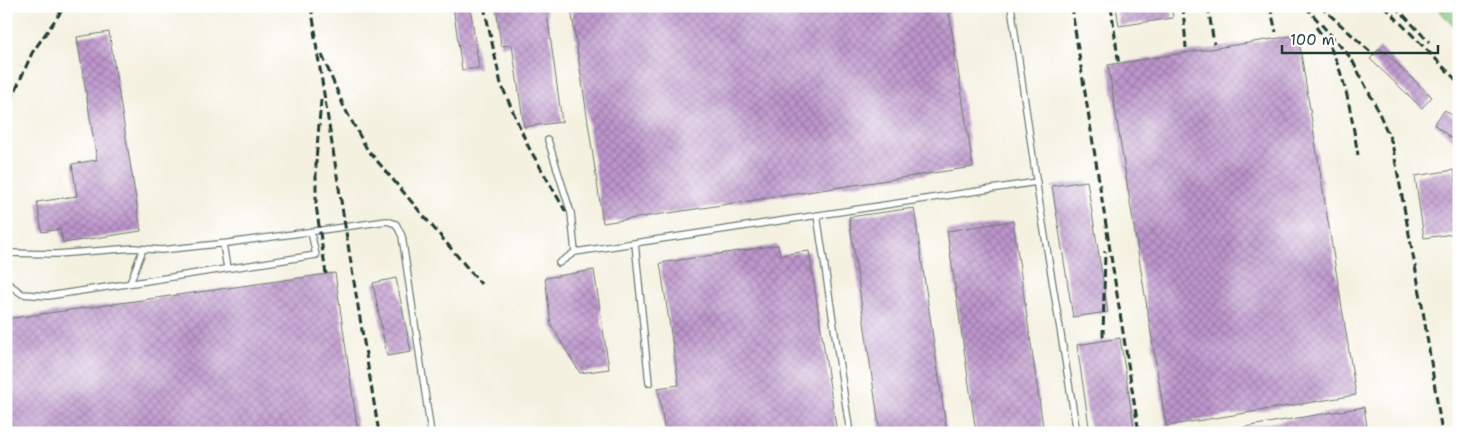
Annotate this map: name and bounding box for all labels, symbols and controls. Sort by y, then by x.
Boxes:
scale bar [1282,22,1439,54]
text: 100 m [1290,30,1335,50]

